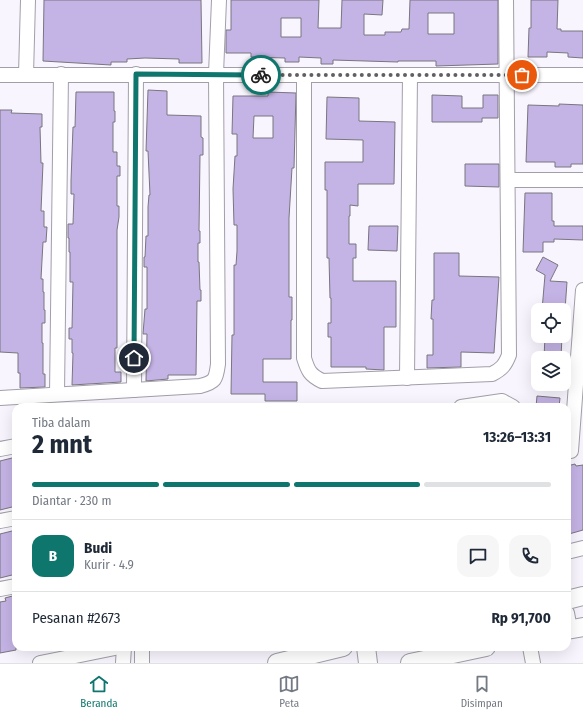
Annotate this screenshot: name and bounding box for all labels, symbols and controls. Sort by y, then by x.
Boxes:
courier [241,55,281,95]
pin [505,58,539,92]
icon: bike [250,64,272,86]
icon: bag [511,64,533,86]
map controls [531,303,571,391]
button: locate [531,303,571,343]
pin [117,341,151,375]
icon: home [123,347,145,369]
button: layers [531,351,571,391]
text: Tiba dalam [32,415,90,430]
text: 13:26–13:31 [483,428,551,446]
text: 2 mnt [32,429,92,460]
text: Diantar · 230 m [32,493,111,508]
button: chat [457,535,499,577]
button: phone [509,535,551,577]
text: Budi [84,539,112,557]
text: B [49,547,57,565]
text: Kurir · 4.9 [84,557,134,572]
text: Pesanan #2673 [32,609,121,627]
text: Rp 91,700 [491,609,551,627]
tab: Beranda [80,673,118,710]
tab: Peta [278,673,300,710]
tab: Disimpan [461,673,503,710]

